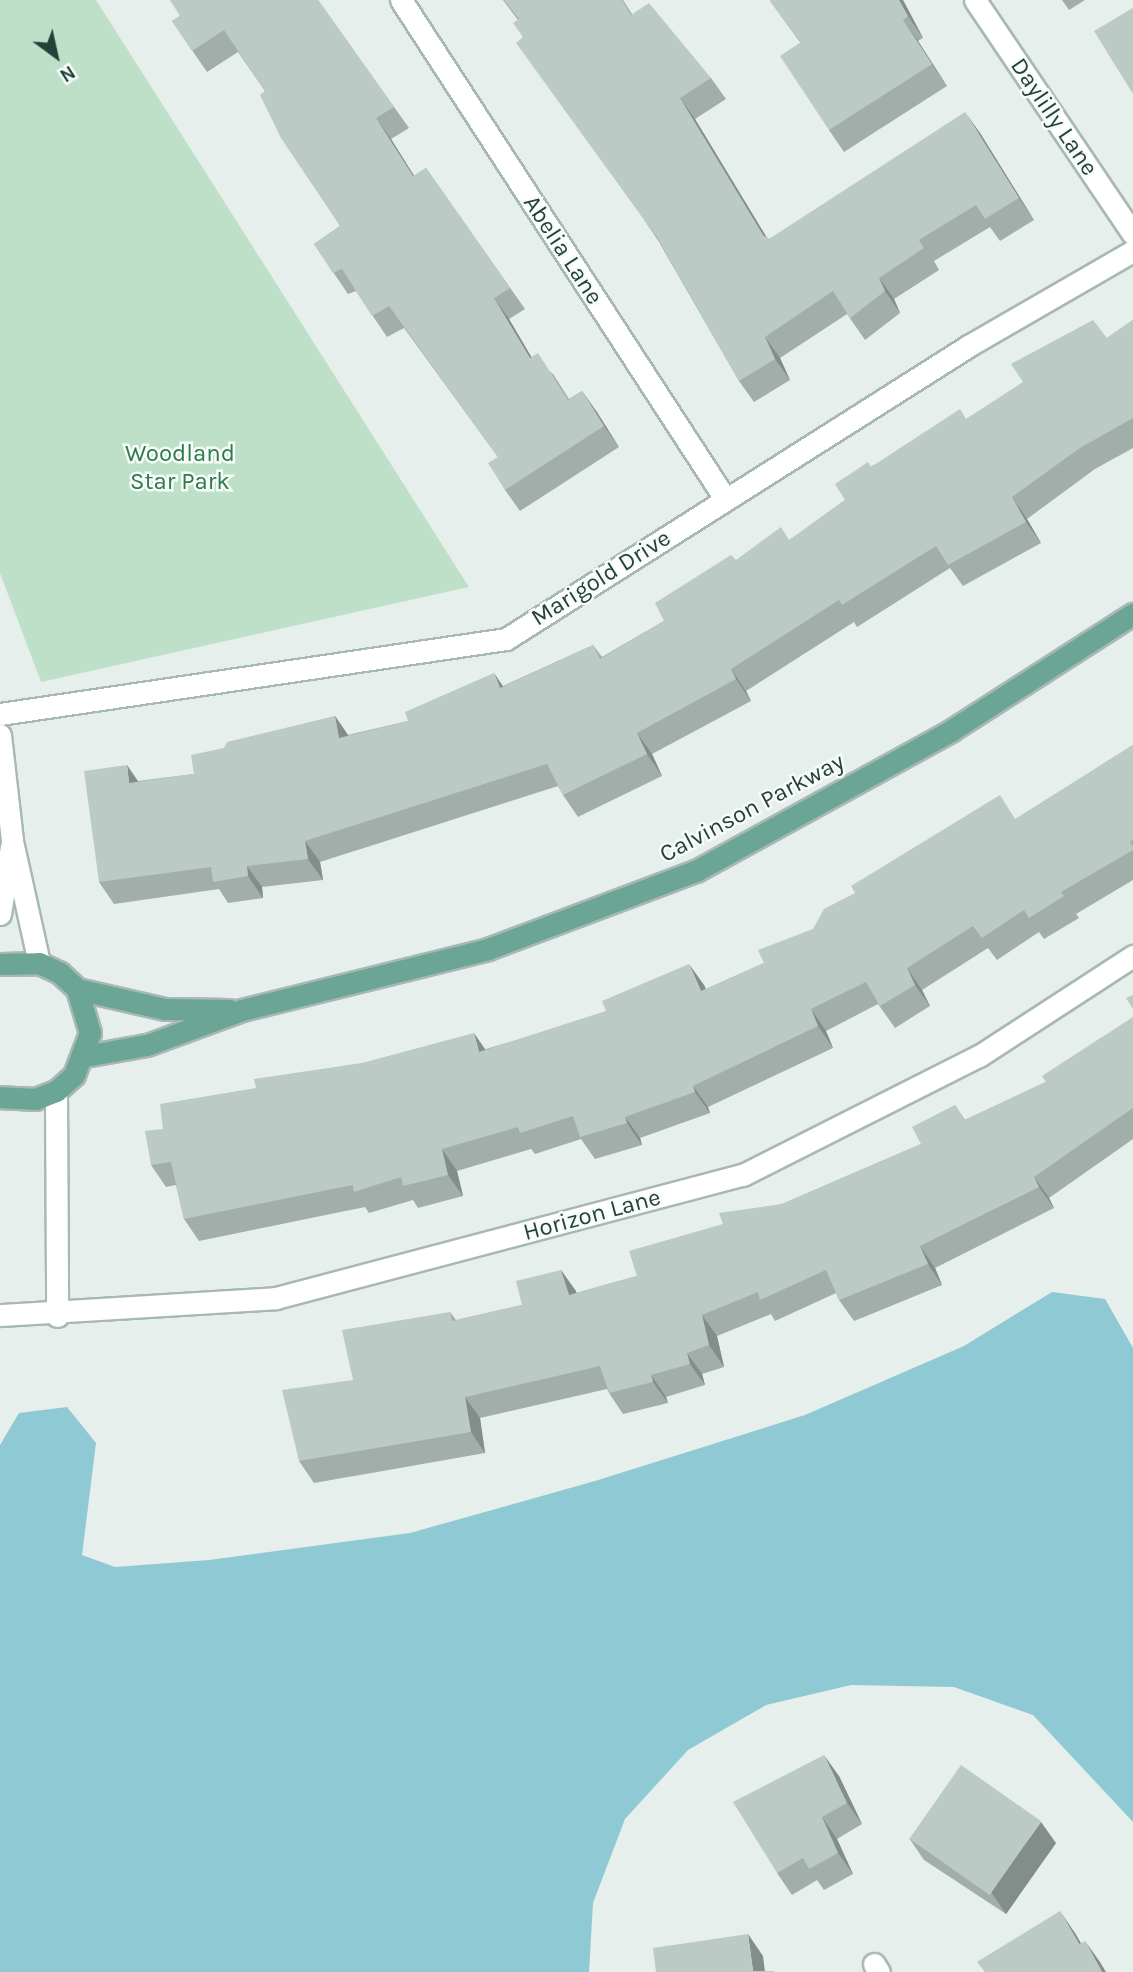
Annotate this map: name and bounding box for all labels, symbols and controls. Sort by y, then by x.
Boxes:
north arrow [21,21,91,91]
street label: Daylilly Lane [1004,53,1104,181]
text: N [56,61,79,87]
street label: Abelia Lane [517,190,609,310]
park label: Woodland Star Park [125,440,235,496]
street label: Marigold Drive [526,524,676,632]
street label: Calvinson Parkway [655,747,849,869]
street label: Horizon Lane [520,1183,664,1247]

